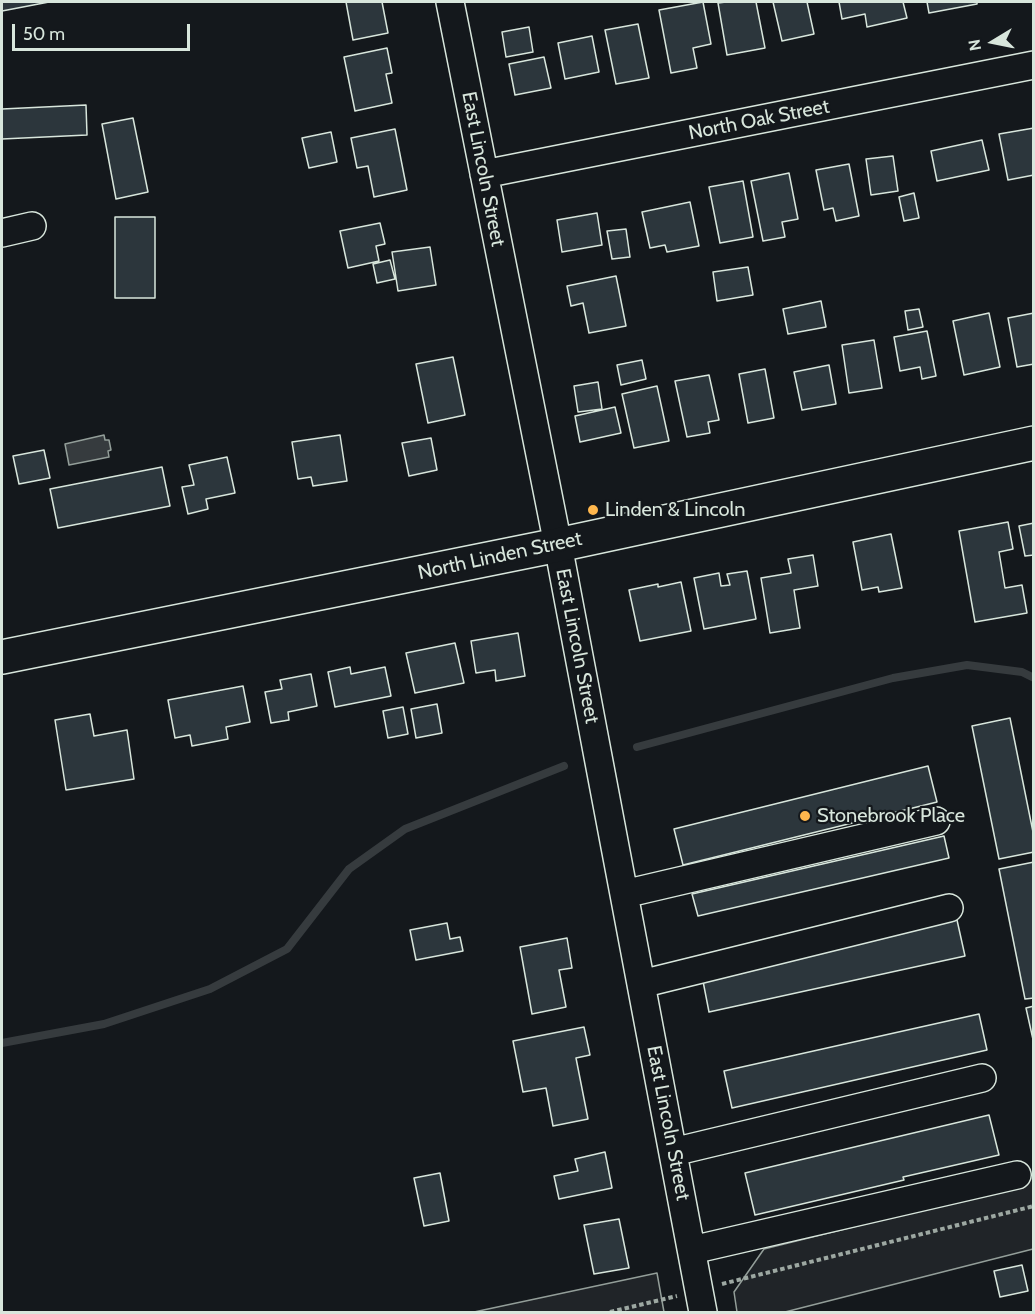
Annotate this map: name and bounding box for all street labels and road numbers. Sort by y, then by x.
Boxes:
street label: East Lincoln Street [456,89,510,249]
street label: North Oak Street [687,95,831,145]
street label: North Linden Street [416,527,584,585]
street label: East Lincoln Street [550,566,604,726]
street label: East Lincoln Street [641,1043,695,1203]

